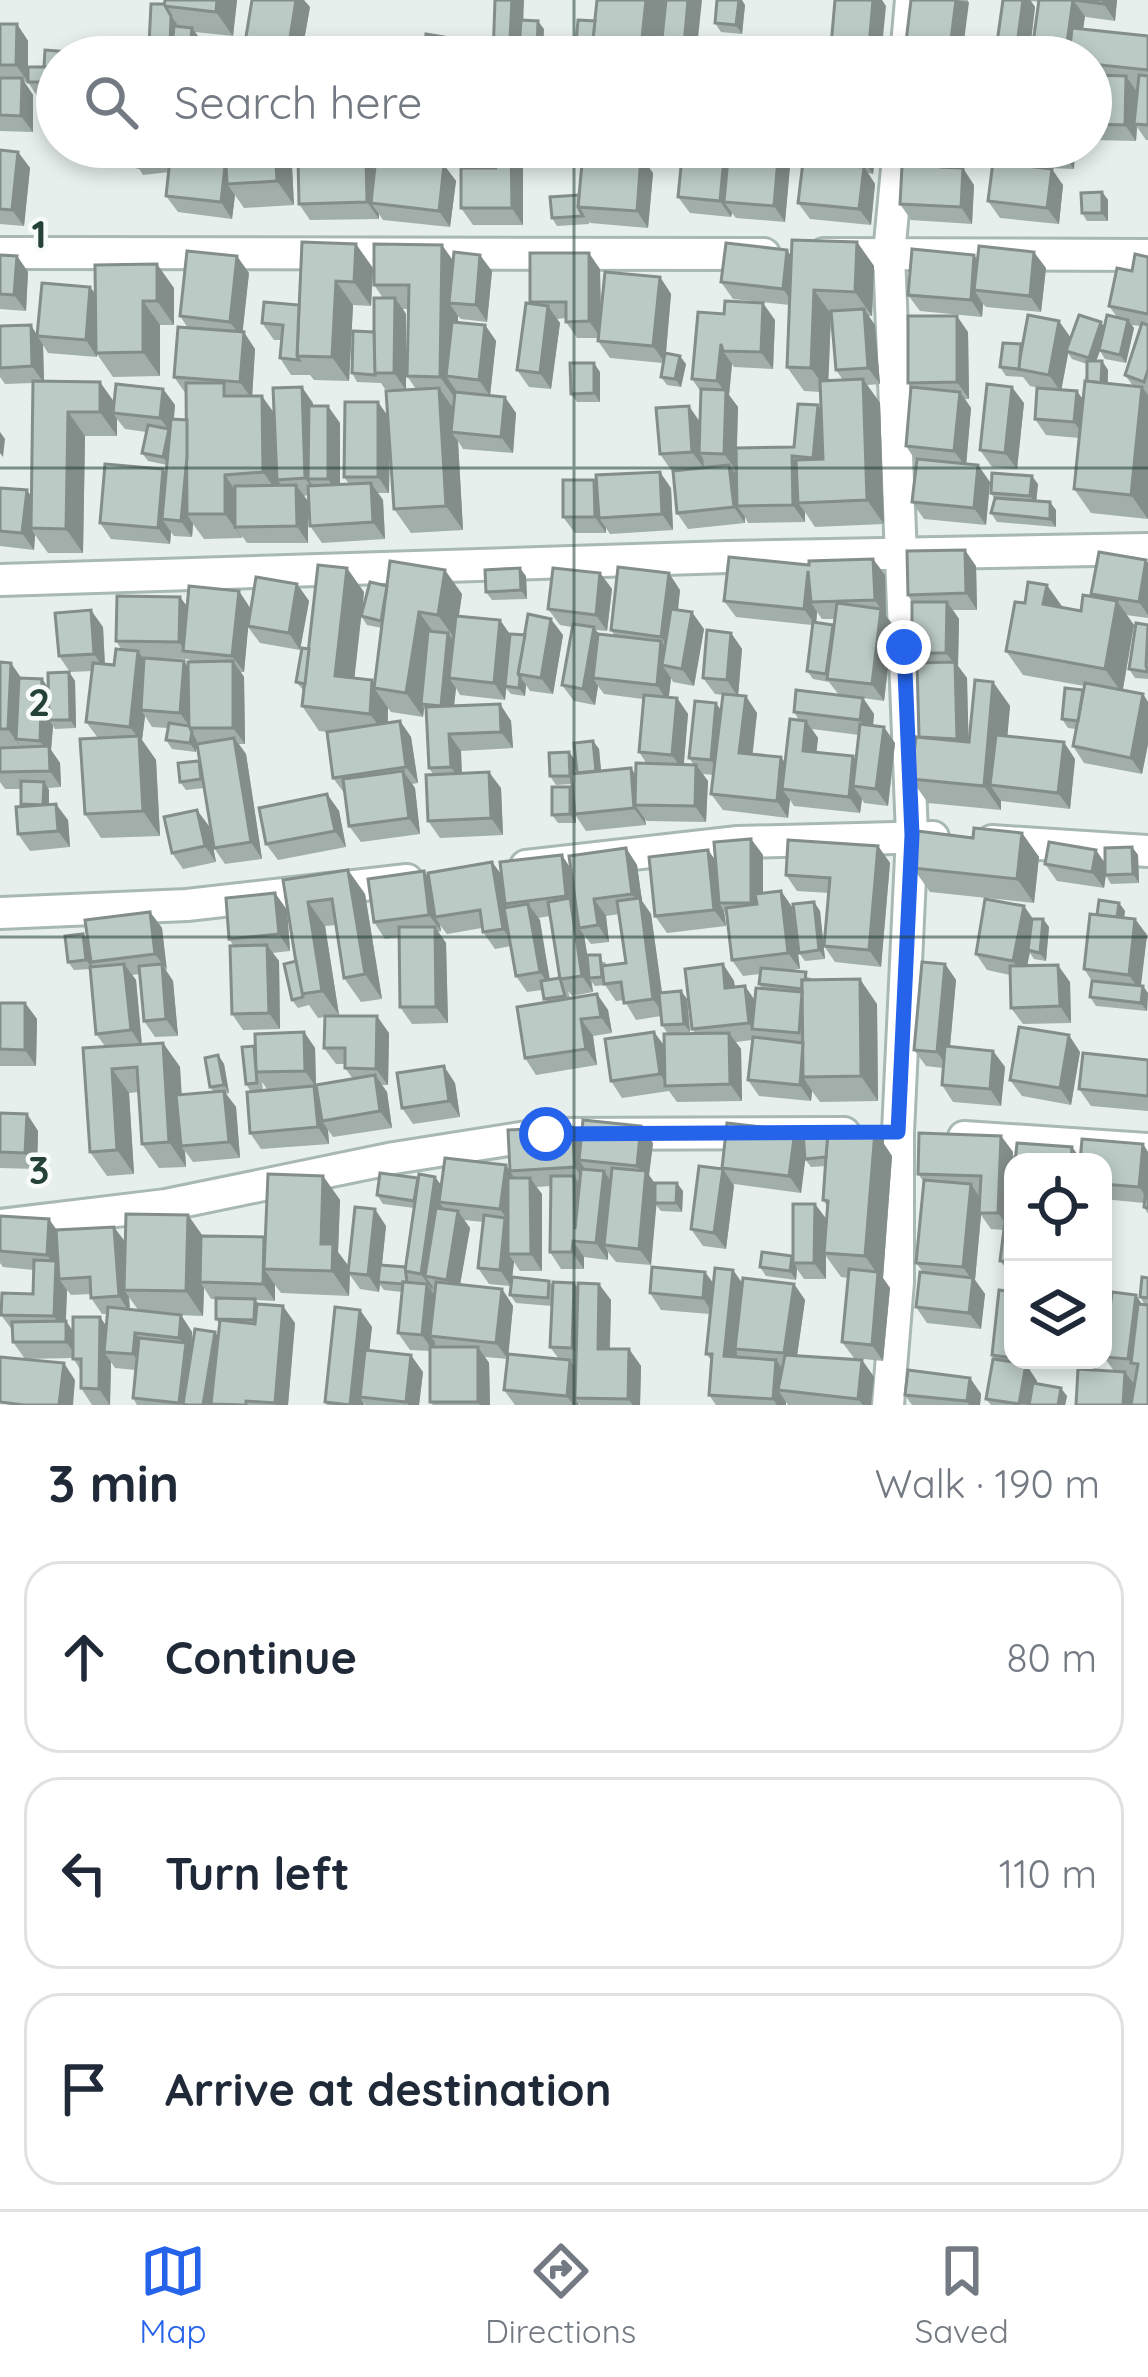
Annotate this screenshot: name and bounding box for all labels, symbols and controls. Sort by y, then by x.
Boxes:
search box [36,36,1112,168]
icon: search [78,69,144,135]
text: Search here [174,74,422,130]
text: 1 [31,209,47,258]
route end [877,620,931,674]
text: 2 [28,677,50,726]
route start [519,1107,573,1161]
text: 3 [29,1145,49,1194]
map controls [1004,1153,1112,1369]
button: locate [1004,1153,1112,1261]
button: layers [1004,1261,1112,1369]
text: 3 min [48,1451,179,1515]
text: Walk · 190 m [875,1459,1100,1508]
icon: ahead [51,1624,117,1690]
text: Continue [165,1629,357,1685]
text: 80 m [1007,1633,1097,1682]
icon: left [51,1840,117,1906]
text: Turn left [165,1845,350,1901]
text: 110 m [999,1849,1097,1898]
icon: arrive [51,2056,117,2122]
text: Arrive at destination [165,2061,611,2117]
tab: Map [139,2238,207,2351]
tab: Directions [485,2238,636,2351]
tab: Saved [915,2238,1009,2351]

